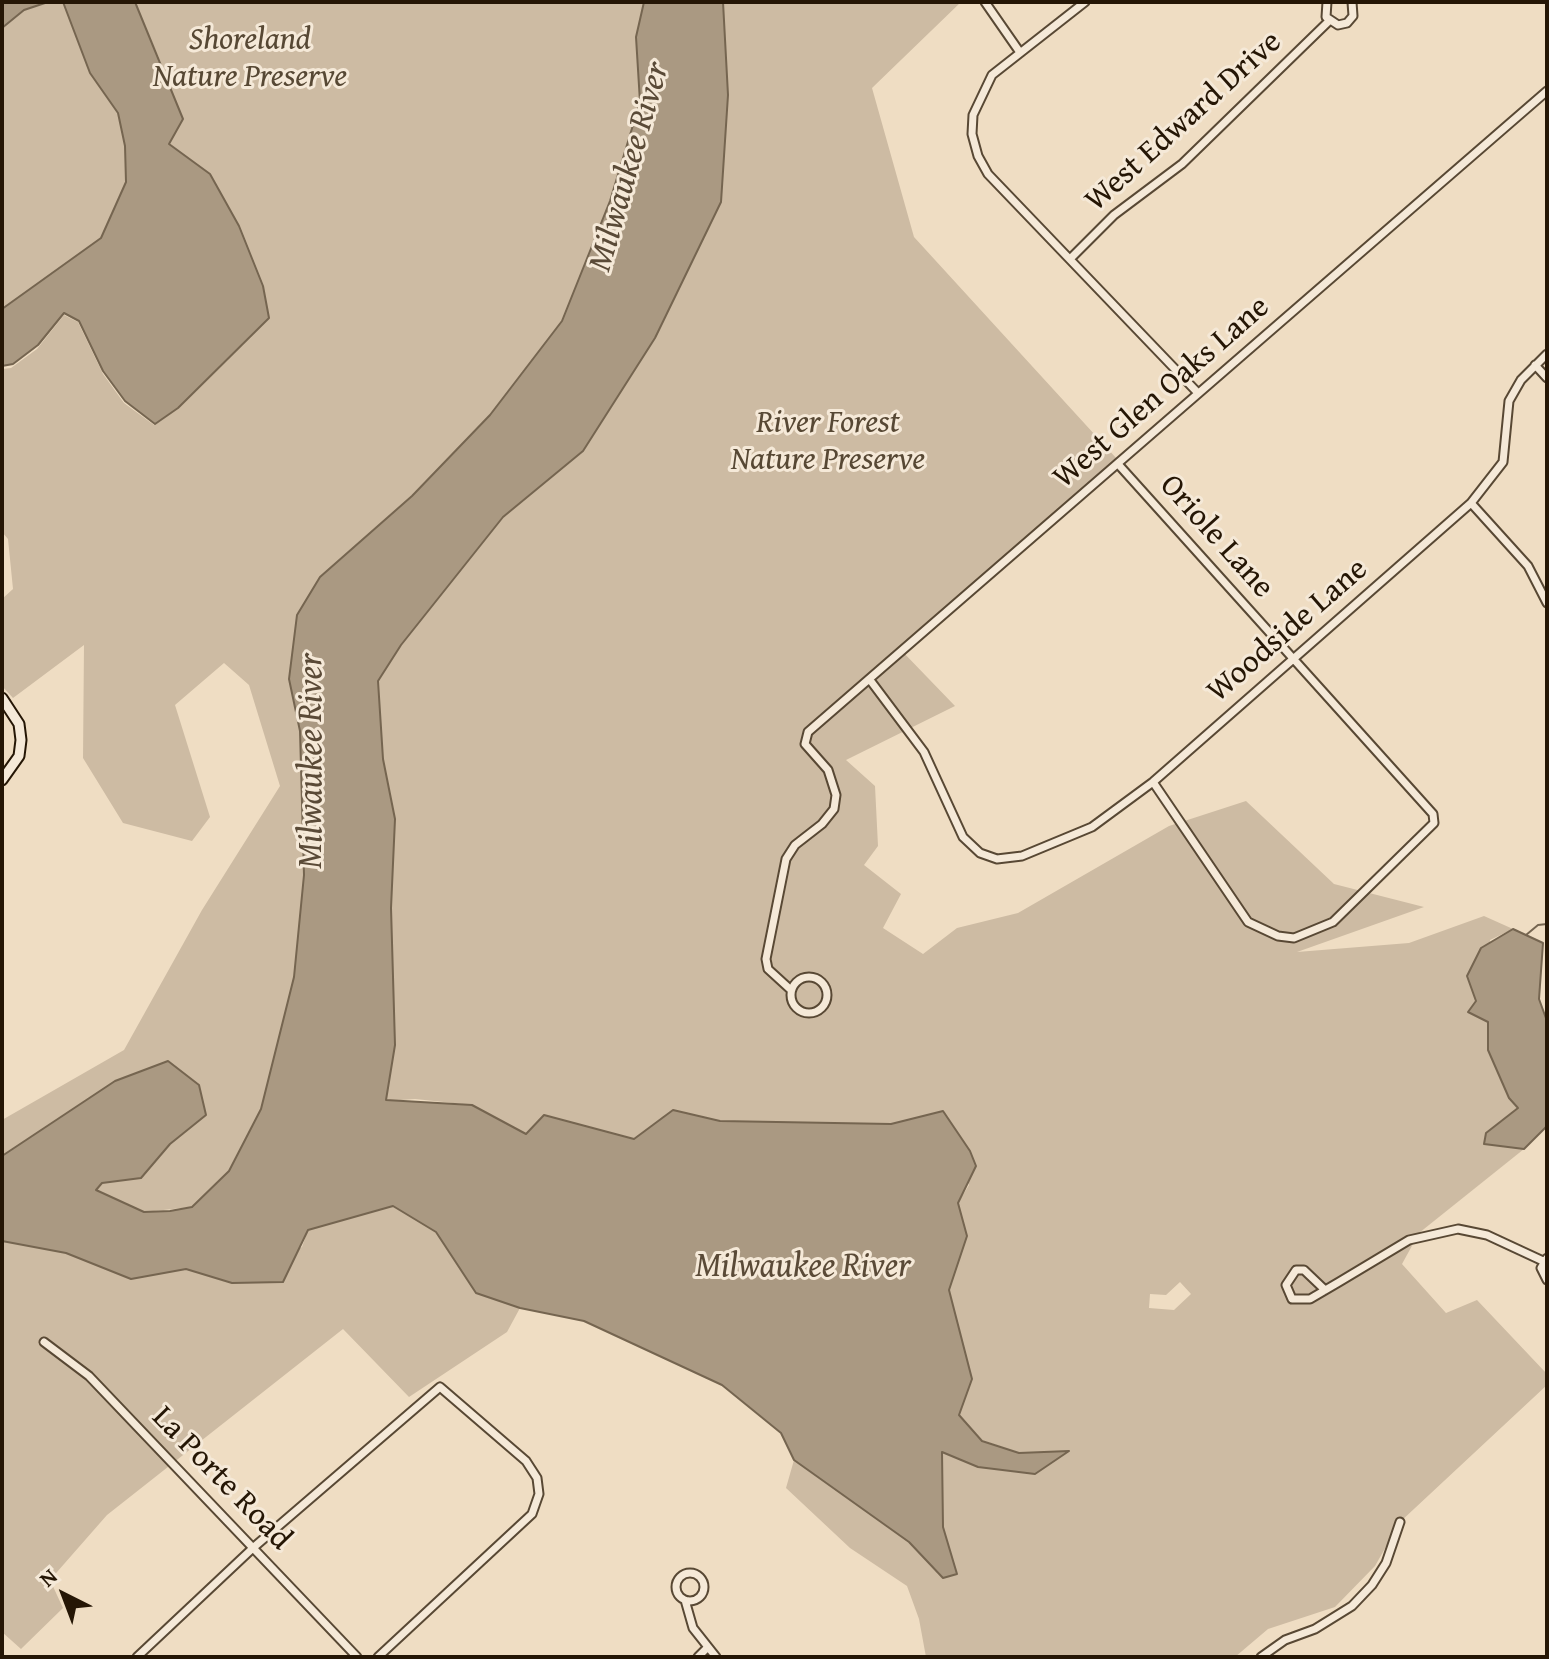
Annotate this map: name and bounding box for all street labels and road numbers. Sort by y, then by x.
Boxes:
street label: West Edward Drive [1078,24,1290,220]
street label: West Glen Oaks Lane [1046,289,1278,497]
street label: Oriole Lane [1151,467,1281,607]
street label: Woodside Lane [1200,551,1376,711]
street label: La Porte Road [143,1399,299,1559]

